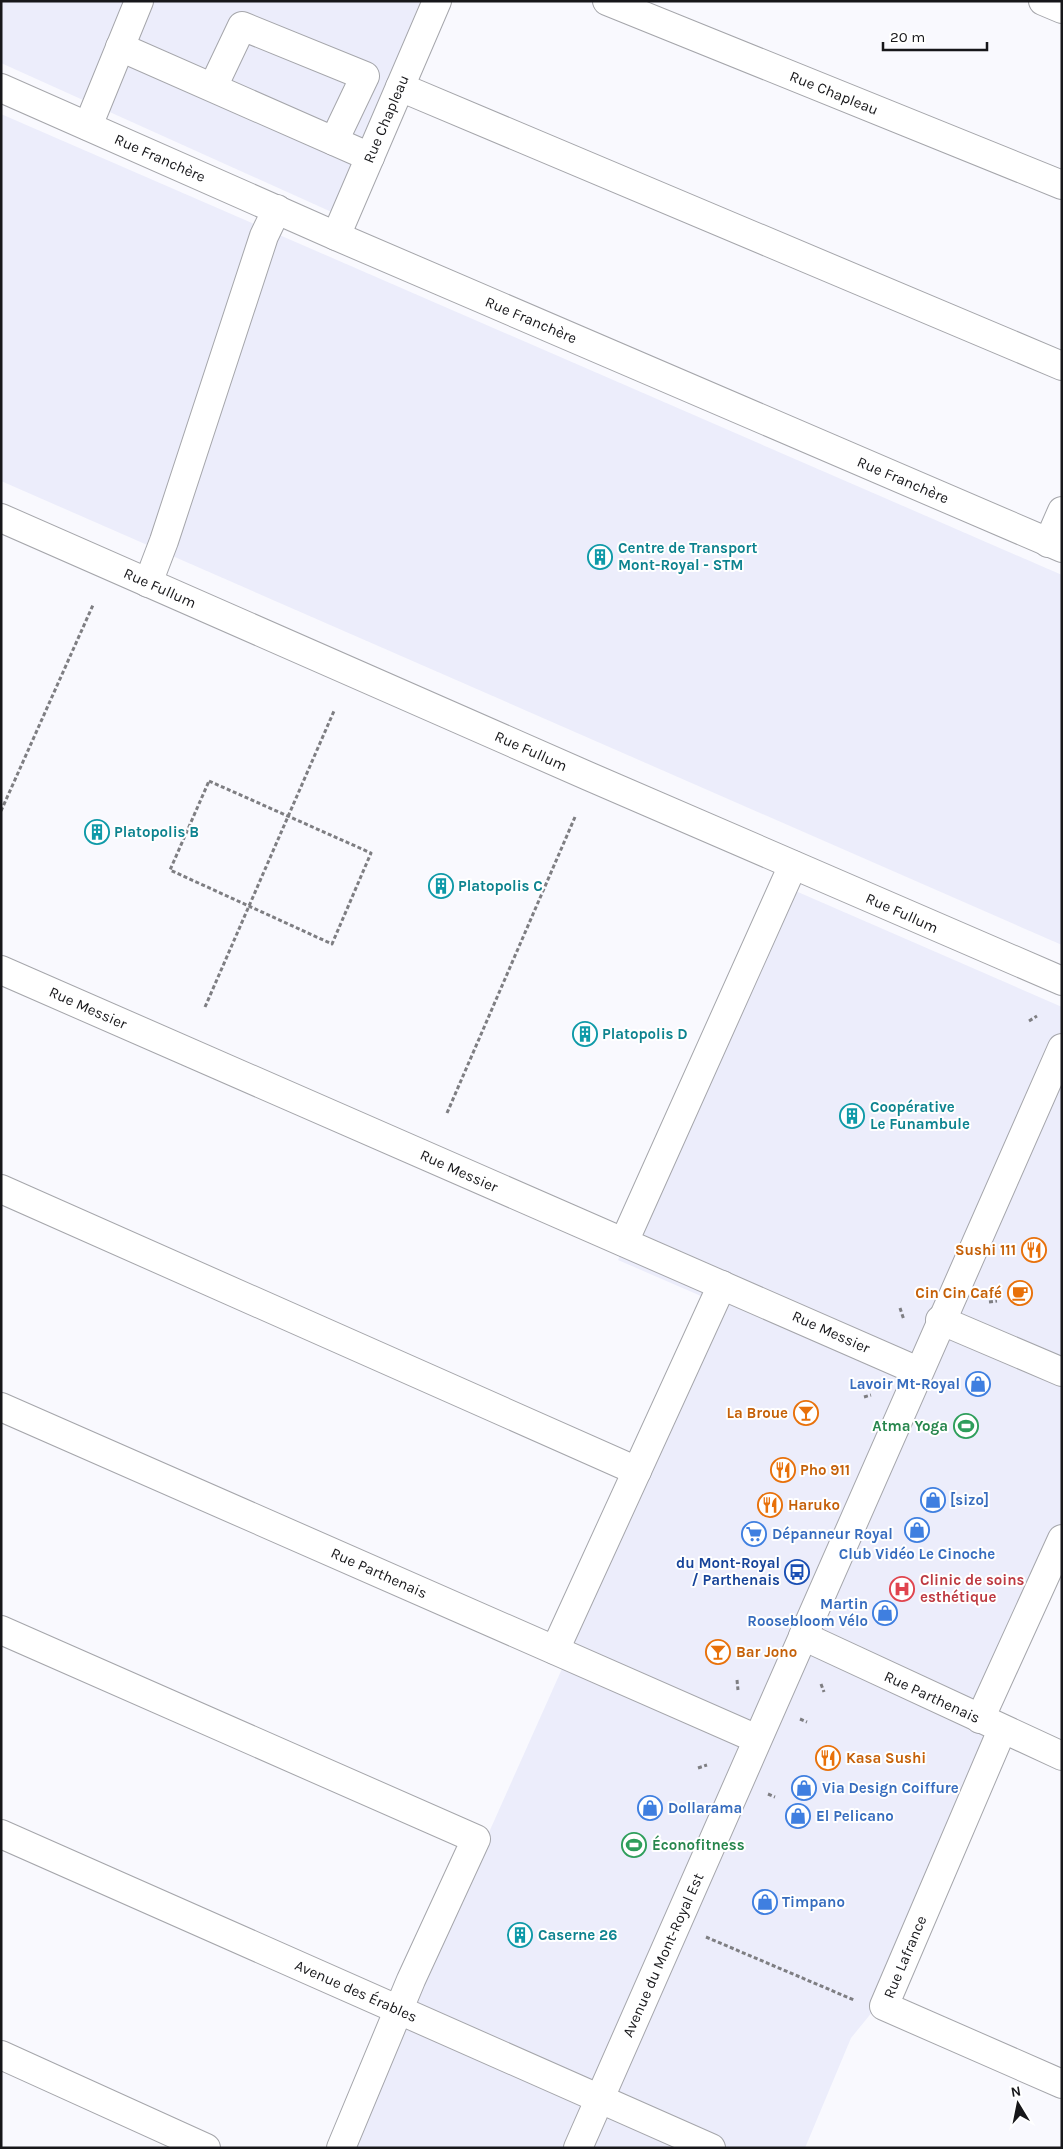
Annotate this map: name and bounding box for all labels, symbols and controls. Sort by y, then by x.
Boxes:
scale bar [883,20,987,52]
text: 20 m [890,28,925,46]
street label: Rue Chapleau [787,67,881,119]
street label: Rue Chapleau [359,72,413,166]
street label: Rue Franchère [112,130,208,186]
street label: Rue Franchère [482,293,580,347]
street label: Rue Franchère [854,453,952,507]
place label: Centre de Transport Mont-Royal - STM [618,539,757,574]
building icon: Centre de Transport Mont-Royal - STM [587,544,613,570]
street label: Rue Fullum [121,564,199,612]
street label: Rue Fullum [492,727,570,775]
building icon: Platopolis B [84,819,110,845]
place label: Platopolis B [114,823,199,841]
building icon: Platopolis C [428,873,454,899]
place label: Platopolis C [458,877,543,895]
street label: Rue Fullum [863,889,941,937]
street label: Rue Messier [46,983,130,1033]
building icon: Platopolis D [572,1021,598,1047]
place label: Platopolis D [602,1025,688,1043]
place label: Coopérative Le Funambule [870,1098,970,1133]
building icon: Coopérative Le Funambule [839,1103,865,1129]
street label: Rue Messier [417,1146,501,1196]
restaurant icon: Sushi 111 [1021,1237,1047,1263]
place label: Sushi 111 [955,1241,1016,1259]
cafe icon: Cin Cin Café [1007,1280,1033,1306]
place label: Cin Cin Café [915,1284,1002,1302]
street label: Rue Messier [789,1307,873,1357]
shop icon: Lavoir Mt-Royal [965,1371,991,1397]
place label: Lavoir Mt-Royal [849,1375,960,1393]
bar icon: La Broue [793,1400,819,1426]
place label: La Broue [727,1404,788,1422]
sports icon: Atma Yoga [953,1413,979,1439]
place label: Atma Yoga [872,1417,948,1435]
restaurant icon: Pho 911 [770,1457,796,1483]
place label: Pho 911 [800,1461,850,1479]
shop icon: [sizo] [920,1487,946,1513]
place label: [sizo] [950,1491,989,1509]
restaurant icon: Haruko [757,1492,783,1518]
place label: Haruko [788,1496,840,1514]
shop icon: Club Vidéo Le Cinoche [904,1517,930,1543]
supermarket icon: Dépanneur Royal [741,1521,767,1547]
place label: Dépanneur Royal [772,1525,893,1543]
street label: Rue Parthenais [328,1544,430,1602]
place label: Club Vidéo Le Cinoche [839,1545,995,1563]
place label: du Mont-Royal / Parthenais [676,1554,780,1589]
bus stop icon: du Mont-Royal / Parthenais [784,1559,810,1585]
place label: Clinic de soins esthétique [920,1571,1025,1606]
hospital icon: Clinic de soins esthétique [889,1576,915,1602]
place label: Martin Roosebloom Vélo [747,1595,868,1630]
shop icon: Martin Roosebloom Vélo [872,1600,898,1626]
bar icon: Bar Jono [705,1639,731,1665]
place label: Bar Jono [736,1643,797,1661]
street label: Rue Parthenais [881,1667,983,1727]
restaurant icon: Kasa Sushi [815,1745,841,1771]
place label: Kasa Sushi [846,1749,926,1767]
shop icon: Via Design Coiffure [791,1775,817,1801]
place label: Via Design Coiffure [822,1779,959,1797]
shop icon: Dollarama [637,1795,663,1821]
place label: Dollarama [668,1799,742,1817]
shop icon: El Pelicano [785,1803,811,1829]
place label: El Pelicano [816,1807,894,1825]
sports icon: Éconofitness [621,1832,647,1858]
place label: Éconofitness [652,1835,745,1854]
street label: Avenue du Mont-Royal Est [619,1870,707,2040]
shop icon: Timpano [752,1889,778,1915]
place label: Timpano [782,1893,845,1911]
street label: Rue Lafrance [879,1913,931,2001]
building icon: Caserne 26 [507,1922,533,1948]
place label: Caserne 26 [538,1926,617,1944]
street label: Avenue des Érables [292,1956,420,2026]
north arrow [993,2079,1043,2129]
text: N [1009,2082,1022,2101]

